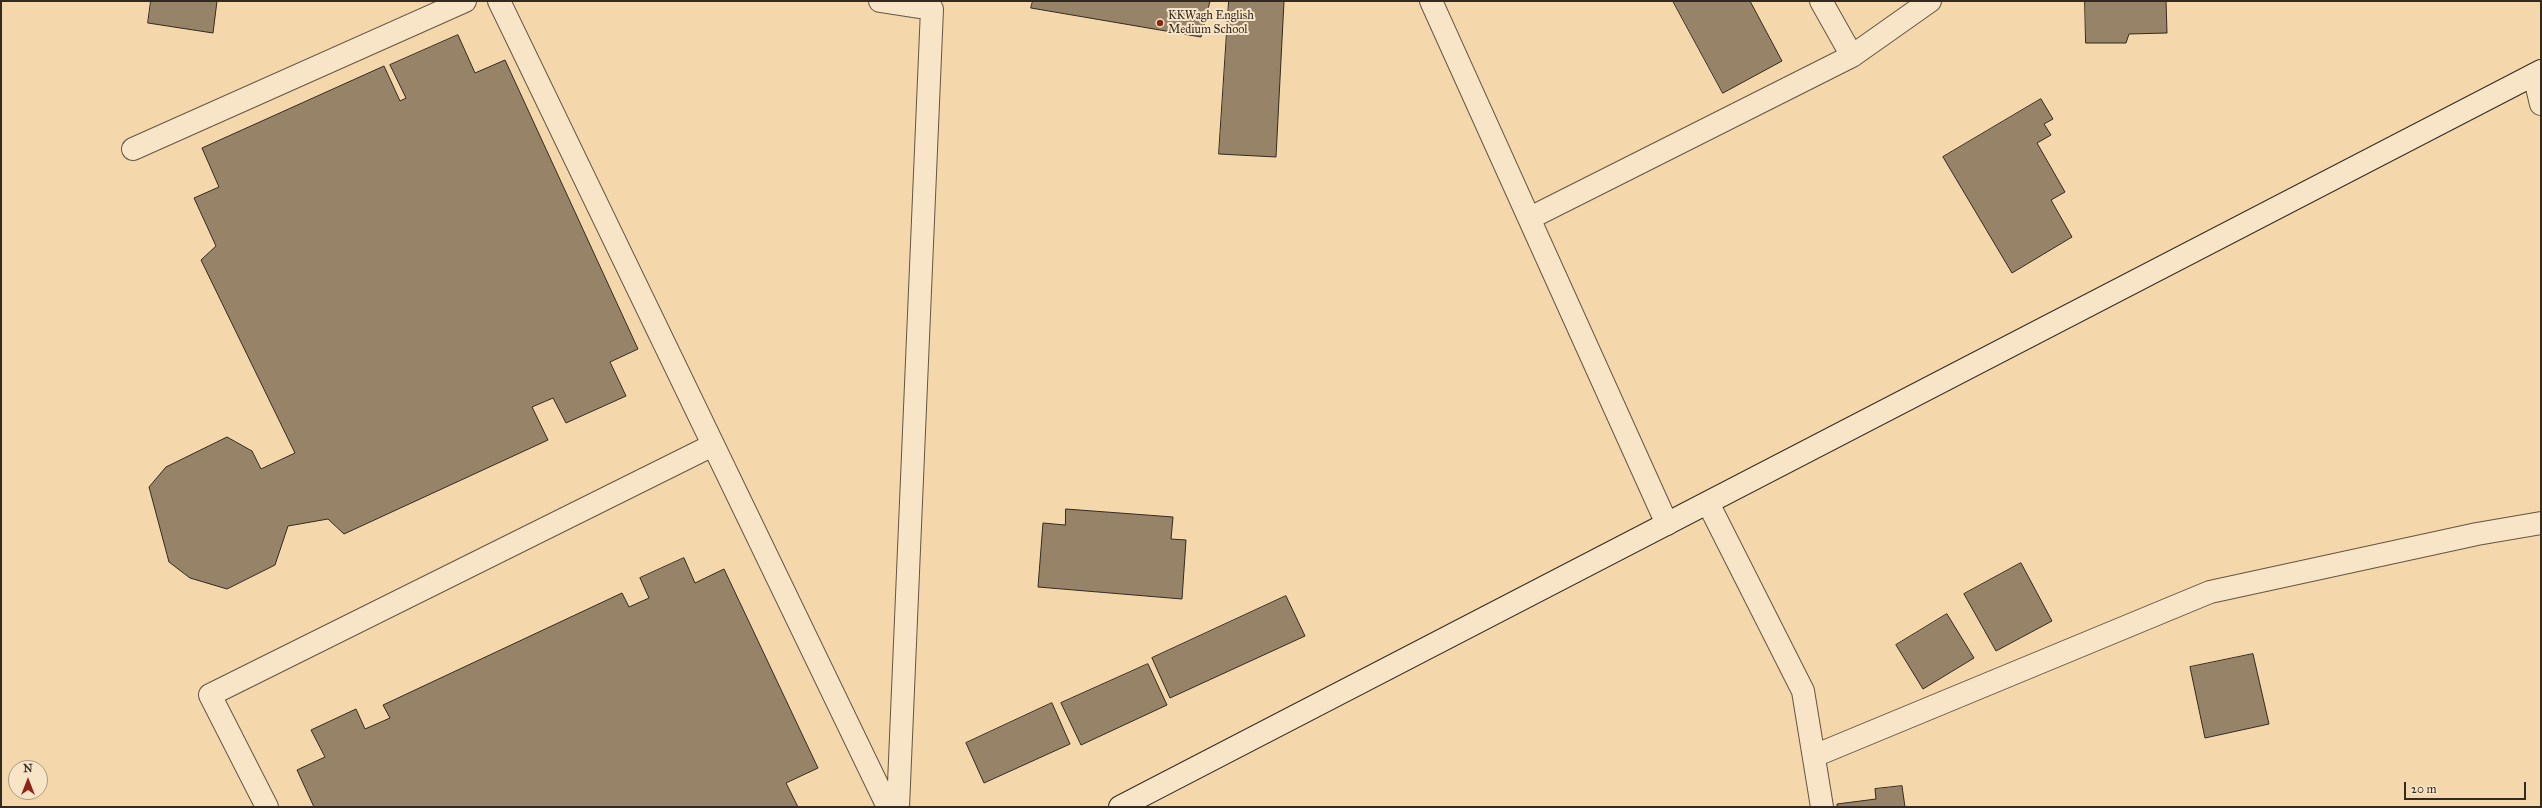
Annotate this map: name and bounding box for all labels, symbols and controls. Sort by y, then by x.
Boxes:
place label: KKWagh English Medium School [1168,9,1254,37]
marker: KKWagh English Medium School [1155,18,1165,28]
north arrow [8,760,48,800]
text: N [23,762,33,775]
scale bar [2406,774,2528,800]
text: 20 m [2411,782,2437,796]

